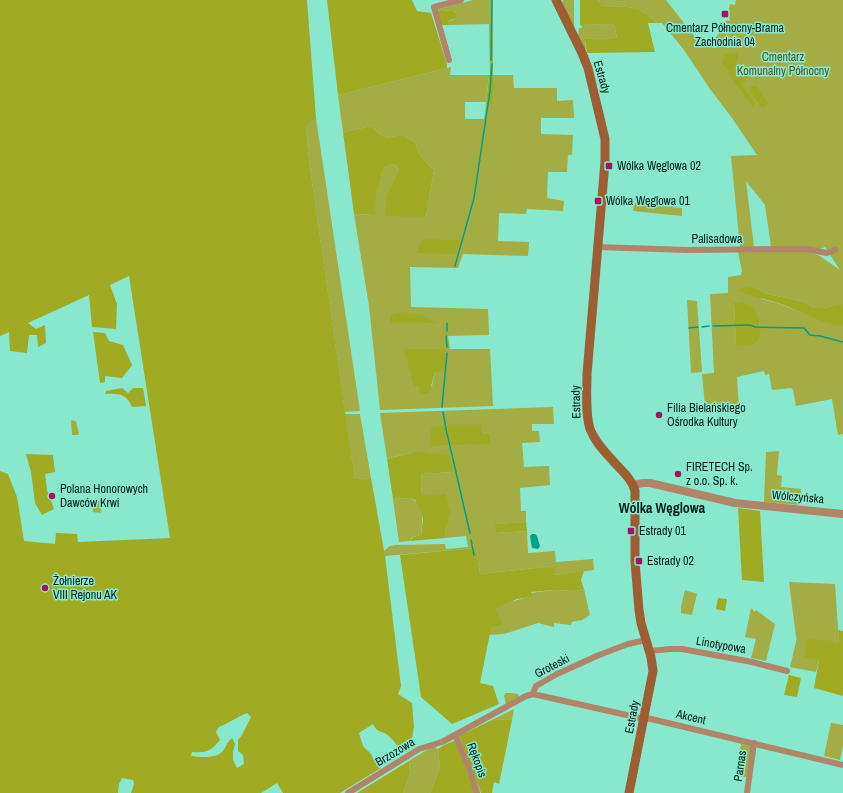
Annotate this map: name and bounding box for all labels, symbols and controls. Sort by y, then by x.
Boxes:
marker: Cmentarz Północny-Brama Zachodnia 04 [720,9,730,19]
place label: Cmentarz Północny-Brama Zachodnia 04 [666,20,785,50]
park label: Cmentarz Komunalny Północny [737,49,829,79]
street label: Estrady [590,59,614,95]
place label: Wólka Węglowa 02 [617,158,701,174]
marker: Wólka Węglowa 02 [604,161,614,171]
place label: Wólka Węglowa 01 [606,193,690,209]
marker: Wólka Węglowa 01 [593,196,603,206]
street label: Palisadowa [692,231,743,247]
street label: Estrady [567,385,585,419]
place label: Filia Bielańskiego Ośrodka Kultury [667,400,746,430]
marker: Filia Bielańskiego Ośrodka Kultury [654,410,664,420]
place label: FIRETECH Sp. z o.o. Sp. k. [686,459,753,489]
marker: FIRETECH Sp. z o.o. Sp. k. [673,469,683,479]
place label: Polana Honorowych Dawców Krwi [60,481,148,511]
street label: Wólczyńska [771,487,825,507]
marker: Polana Honorowych Dawców Krwi [47,491,57,501]
district label: Wólka Węglowa [619,499,706,517]
place label: Estrady 01 [639,523,687,539]
marker: Estrady 01 [626,526,636,536]
place label: Estrady 02 [647,553,694,569]
marker: Estrady 02 [634,556,644,566]
place label: Żołnierze VIII Rejonu AK [53,573,117,603]
marker: Żołnierze VIII Rejonu AK [40,583,50,593]
street label: Linotypowa [695,633,748,657]
street label: Groteski [532,650,572,682]
street label: Estrady [621,699,643,735]
street label: Akcent [674,706,708,728]
street label: Brzozowa [372,734,418,770]
street label: Rękopis [463,740,491,780]
street label: Parnas [730,749,750,783]

